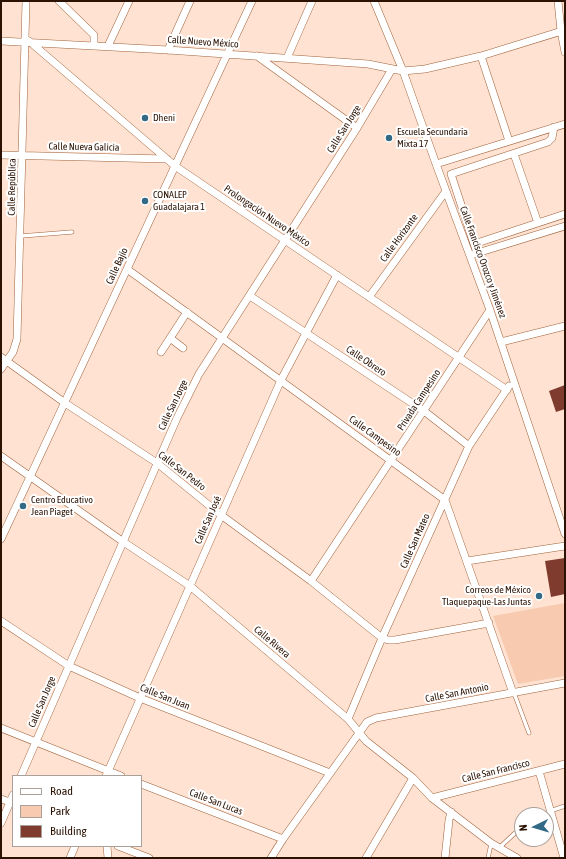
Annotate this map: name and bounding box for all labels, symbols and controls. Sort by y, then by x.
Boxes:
street label: Calle Nuevo México [167,34,239,50]
street label: Calle San Jorge [324,103,364,155]
place label: Dheni [153,112,175,124]
marker: Dheni [140,113,150,123]
place label: Escuela Secundaria Mixta 17 [397,126,468,150]
marker: Escuela Secundaria Mixta 17 [384,133,394,143]
street label: Calle Nueva Galicia [48,140,120,154]
street label: Calle República [5,158,19,216]
street label: Prolongación Nuevo México [222,183,312,249]
place label: CONALEP Guadalajara 1 [153,189,205,212]
marker: CONALEP Guadalajara 1 [140,196,150,206]
street label: Calle Francisco Orozco y Jiménez [457,204,509,320]
street label: Calle Horizonte [378,212,420,264]
street label: Calle Bajío [103,246,131,286]
street label: Calle Obrero [344,343,388,379]
street label: Privada Campesino [395,367,443,433]
street label: Calle San Jorge [156,378,190,432]
street label: Calle Campesino [347,413,403,459]
street label: Calle San Pedro [156,449,208,493]
place label: Centro Educativo Jean Piaget [31,494,93,518]
street label: Calle San José [192,494,224,546]
marker: Centro Educativo Jean Piaget [18,501,28,511]
street label: Calle San Mateo [398,512,432,570]
place label: Correos de México Tlaquepaque-Las Juntas [442,584,531,608]
marker: Correos de México Tlaquepaque-Las Juntas [534,591,544,601]
street label: Calle Rivera [251,623,293,661]
street label: Calle San Jorge [26,675,58,729]
street label: Calle San Antonio [424,681,490,705]
street label: Calle San Juan [138,682,192,712]
street label: Calle San Francisco [461,757,531,785]
legend [12,775,142,847]
text: Road [50,784,73,798]
street label: Calle San Lucas [188,786,244,818]
text: Park [50,804,70,818]
north arrow [514,807,554,847]
text: Building [50,824,87,838]
text: N [517,824,529,832]

